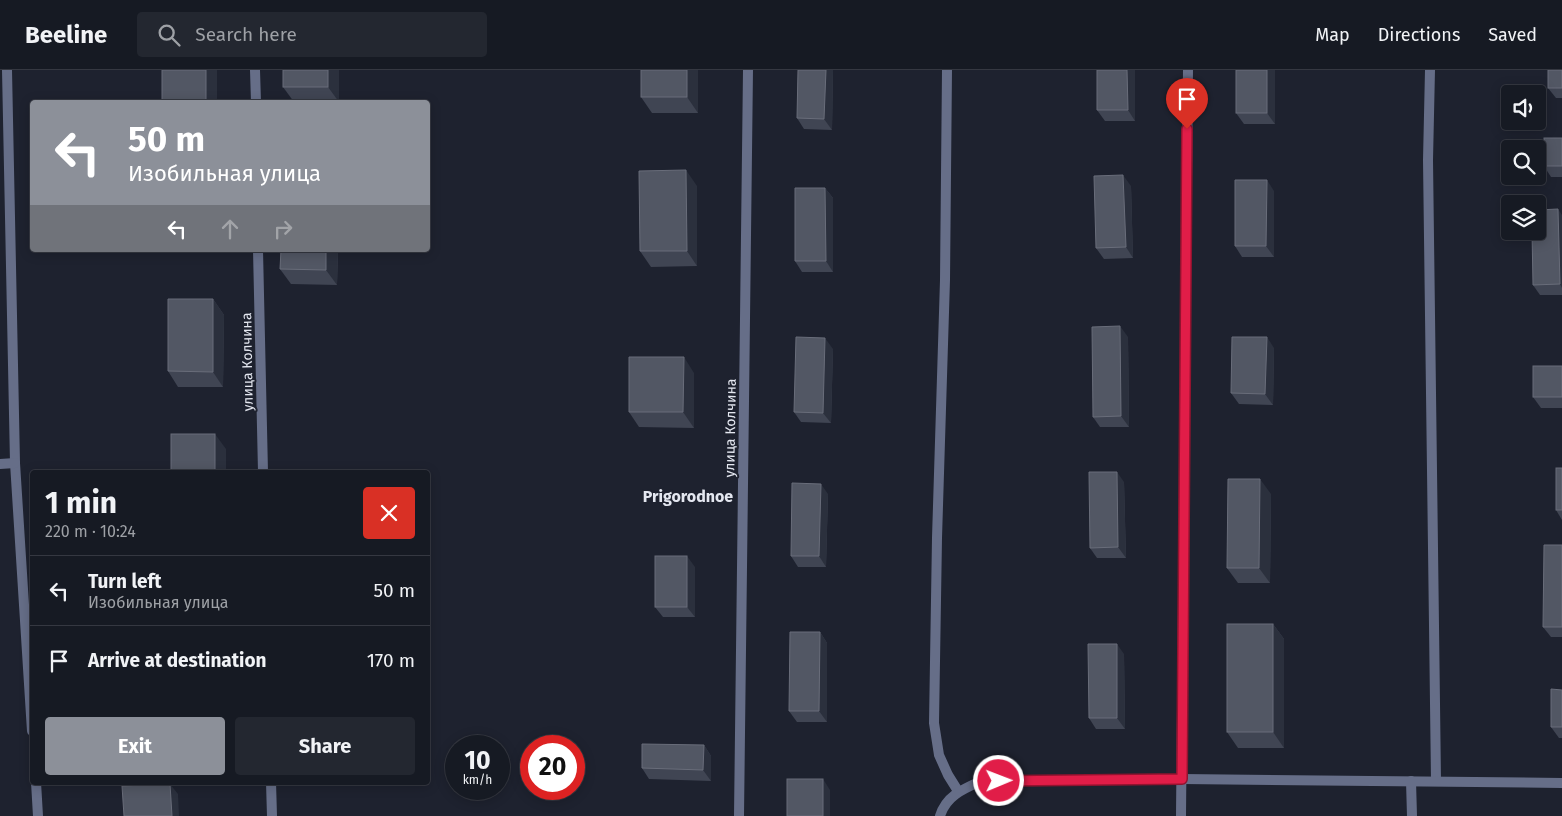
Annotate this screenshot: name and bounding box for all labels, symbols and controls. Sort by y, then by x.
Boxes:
search box [137,12,487,57]
text: Beeline [25,21,107,49]
icon: search [155,21,183,49]
text: Search here [195,23,297,46]
text: Map [1315,24,1350,46]
text: Directions [1378,24,1460,46]
text: Saved [1488,24,1537,46]
pin [1166,78,1208,129]
icon: arrive [1173,85,1201,113]
map controls [1501,85,1546,240]
button: sound [1501,85,1546,130]
text: 50 m [128,118,205,160]
icon: left [45,120,110,185]
button: search [1501,140,1546,185]
text: Изобильная улица [128,160,321,187]
button: layers [1501,195,1546,240]
icon: left [163,215,191,243]
icon: ahead [216,215,244,243]
icon: right [269,215,297,243]
street label: улица Колчина [238,312,257,412]
street label: улица Колчина [721,378,740,478]
text: 1 min [45,485,117,521]
button: close [363,487,415,539]
district label: Prigorodnoe [643,487,733,506]
text: 220 m · 10:24 [45,522,136,541]
text: Turn left [88,570,162,593]
icon: left [45,577,73,605]
text: 50 m [374,579,415,602]
text: Изобильная улица [88,593,228,612]
icon: arrive [45,647,73,675]
text: Arrive at destination [88,649,267,672]
text: 170 m [367,649,415,672]
button: Exit [45,717,225,775]
button: Share [235,717,415,775]
speed limit sign: 20 [520,735,585,800]
text: 10 [464,746,491,776]
position arrow [972,754,1024,806]
text: km/h [463,773,492,787]

